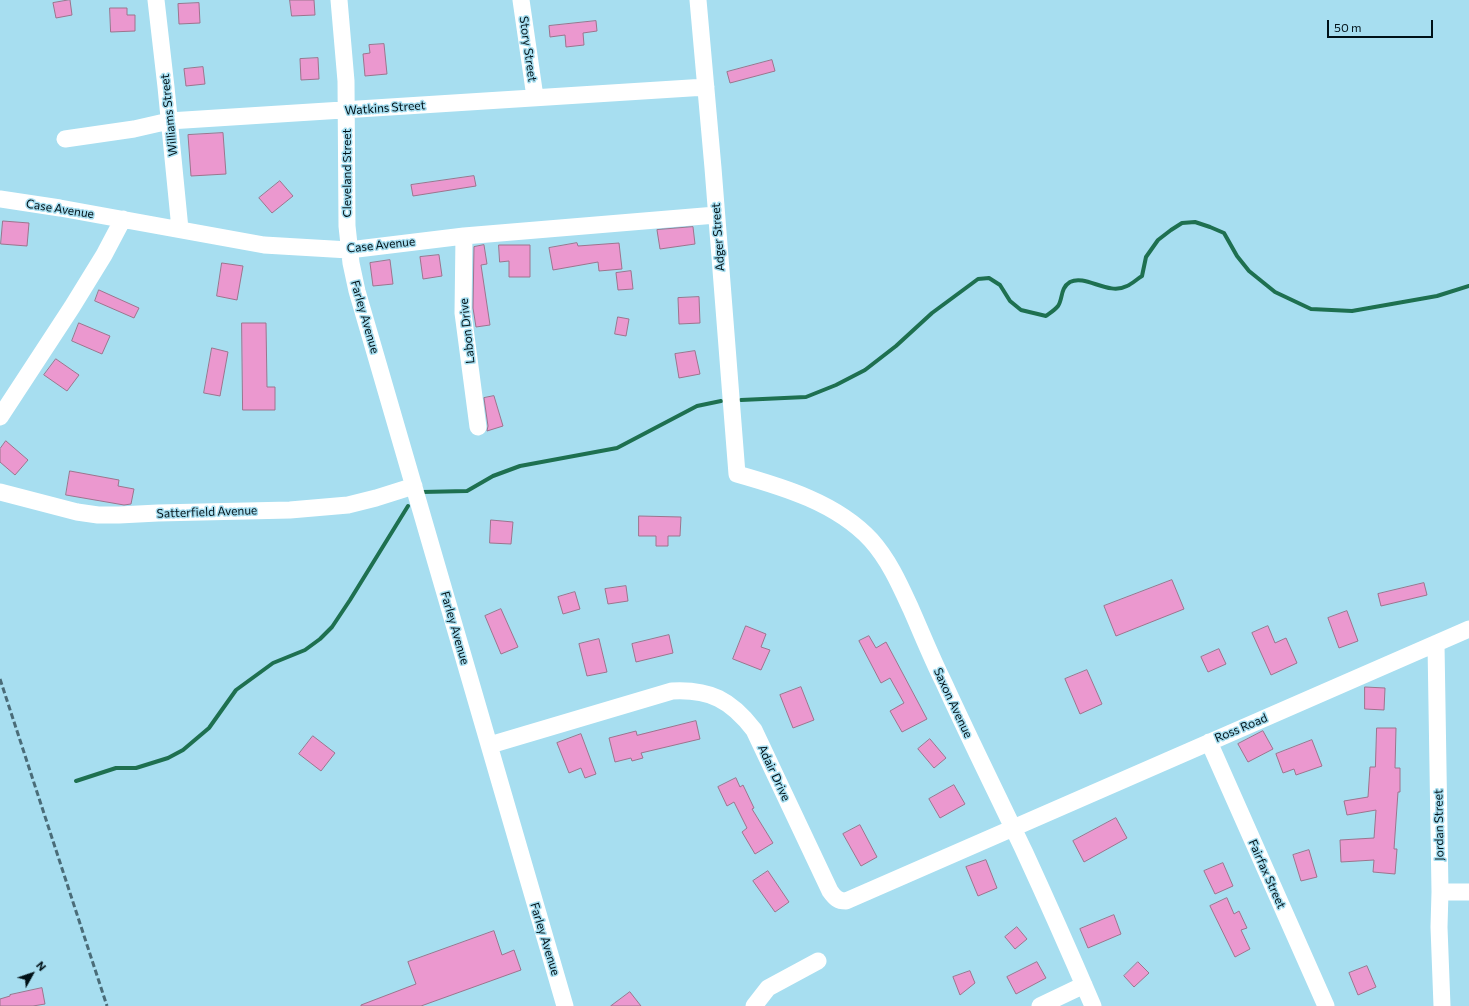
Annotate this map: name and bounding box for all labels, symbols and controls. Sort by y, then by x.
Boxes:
scale bar [1329,12,1435,38]
street label: Story Street [516,15,540,83]
text: 50 m [1334,20,1362,34]
street label: Williams Street [158,73,180,157]
street label: Watkins Street [344,98,426,118]
street label: Cleveland Street [340,128,354,218]
street label: Case Avenue [25,197,95,221]
street label: Adger Street [708,202,728,272]
street label: Case Avenue [346,234,416,256]
street label: Farley Avenue [348,279,382,355]
street label: Labon Drive [456,298,478,364]
street label: Satterfield Avenue [156,503,258,521]
street label: Farley Avenue [438,590,472,666]
street label: Saxon Avenue [930,666,976,740]
street label: Ross Road [1212,710,1270,746]
street label: Adair Drive [755,743,793,803]
street label: Jordan Street [1431,789,1447,861]
street label: Fairfax Street [1245,837,1289,911]
street label: Farley Avenue [527,901,563,977]
north arrow [12,954,52,994]
text: N [34,959,49,973]

